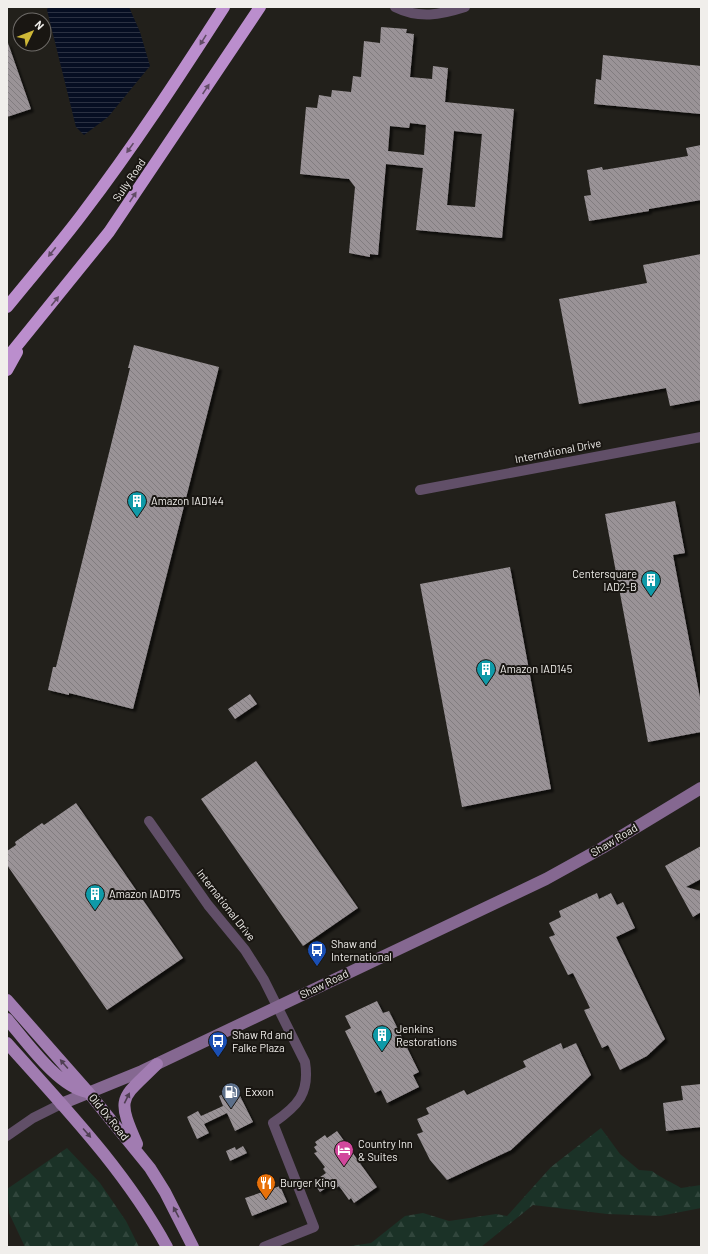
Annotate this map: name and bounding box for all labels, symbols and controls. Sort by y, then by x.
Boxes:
north arrow [12,12,52,52]
text: N [32,18,47,32]
one-way arrow [199,35,207,45]
one-way arrow [202,84,210,94]
one-way arrow [127,143,135,153]
street label: Sully Road [110,156,148,204]
one-way arrow [129,192,137,202]
one-way arrow [48,246,57,257]
one-way arrow [51,295,59,306]
street label: International Drive [514,436,602,465]
building icon: Amazon IAD144 [126,490,148,518]
place label: Amazon IAD144 [151,494,224,507]
place label: Centersquare IAD2-B [572,567,637,593]
building icon: Centersquare IAD2-B [640,569,662,597]
building icon: Amazon IAD145 [475,658,497,686]
place label: Amazon IAD145 [500,662,573,675]
street label: Shaw Road [588,821,640,859]
street label: International Drive [194,866,259,943]
building icon: Amazon IAD175 [84,883,106,911]
place label: Amazon IAD175 [109,887,181,900]
place label: Shaw and International [331,937,392,963]
bus stop icon: Shaw and International [306,939,328,967]
street label: Shaw Road [297,966,350,1001]
place label: Jenkins Restorations [396,1022,457,1048]
building icon: Jenkins Restorations [371,1024,393,1052]
place label: Shaw Rd and Falke Plaza [232,1028,292,1054]
bus stop icon: Shaw Rd and Falke Plaza [207,1030,229,1058]
one-way arrow [59,1058,68,1069]
fuel station icon: Exxon [220,1081,242,1109]
place label: Exxon [245,1085,274,1098]
street label: Old Ox Road [87,1091,132,1143]
one-way arrow [124,1092,130,1103]
one-way arrow [82,1128,91,1139]
place label: Country Inn & Suites [358,1137,413,1163]
hotel icon: Country Inn & Suites [333,1139,355,1167]
restaurant icon: Burger King [255,1172,277,1200]
place label: Burger King [280,1176,336,1189]
one-way arrow [173,1206,179,1218]

